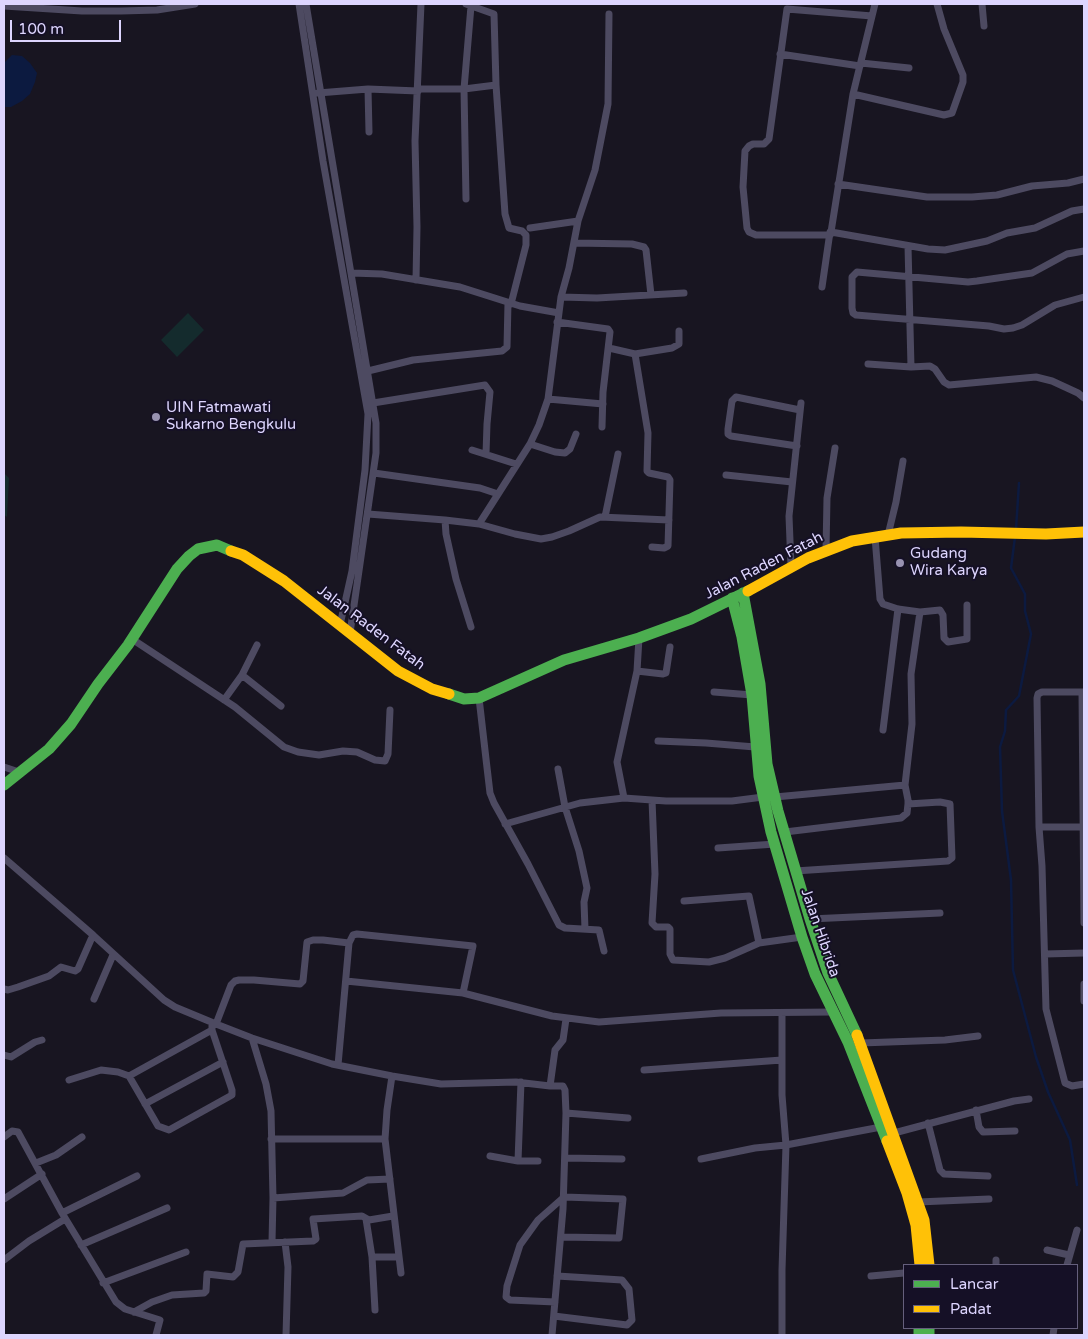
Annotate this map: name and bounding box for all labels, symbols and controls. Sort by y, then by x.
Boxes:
scale bar [12,10,124,42]
text: 100 m [18,20,64,38]
place label: UIN Fatmawati Sukarno Bengkulu [166,399,296,434]
marker: UIN Fatmawati Sukarno Bengkulu [150,411,162,423]
street label: Jalan Raden Fatah [702,528,826,604]
place label: Gudang Wira Karya [910,545,987,580]
marker: Gudang Wira Karya [894,557,906,569]
street label: Jalan Raden Fatah [314,582,428,674]
street label: Jalan Hibrida [796,886,844,980]
legend [903,1264,1078,1329]
text: Lancar [950,1275,998,1293]
text: Padat [950,1300,992,1318]

